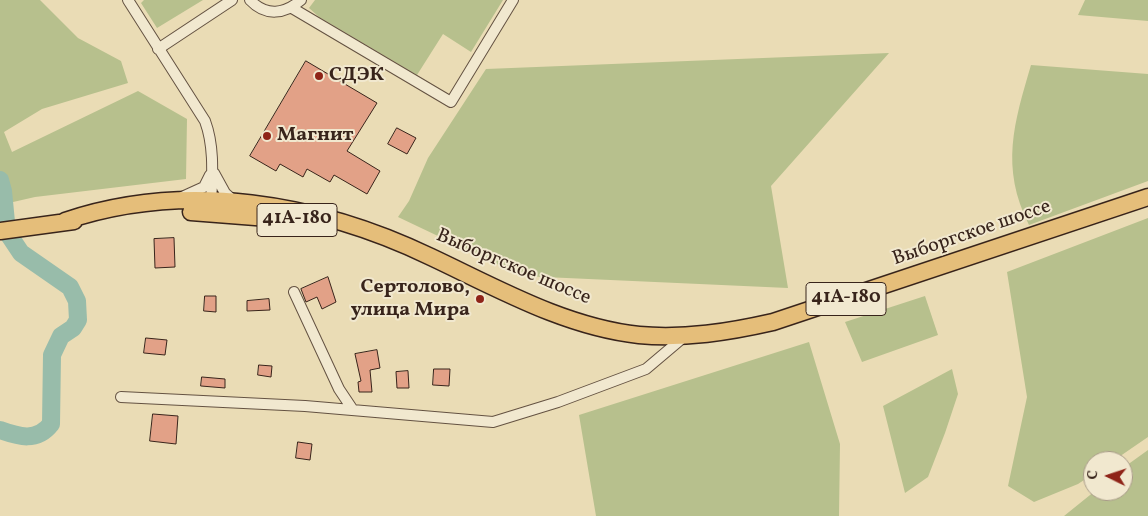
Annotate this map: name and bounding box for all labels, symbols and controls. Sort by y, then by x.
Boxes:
place label: СДЭК [329,64,384,88]
marker: СДЭК [313,70,325,82]
place label: Магнит [277,124,354,148]
marker: Магнит [261,130,273,142]
street label: Выборгское шоссе [890,196,1054,272]
road number: 41А-180 [257,204,337,236]
street label: Выборгское шоссе [432,225,594,311]
place label: Сертолово, улица Мира [351,276,470,323]
road number: 41А-180 [806,282,886,316]
marker: Сертолово, улица Мира [474,293,486,305]
north arrow [1083,451,1133,501]
text: С [1084,470,1103,480]

